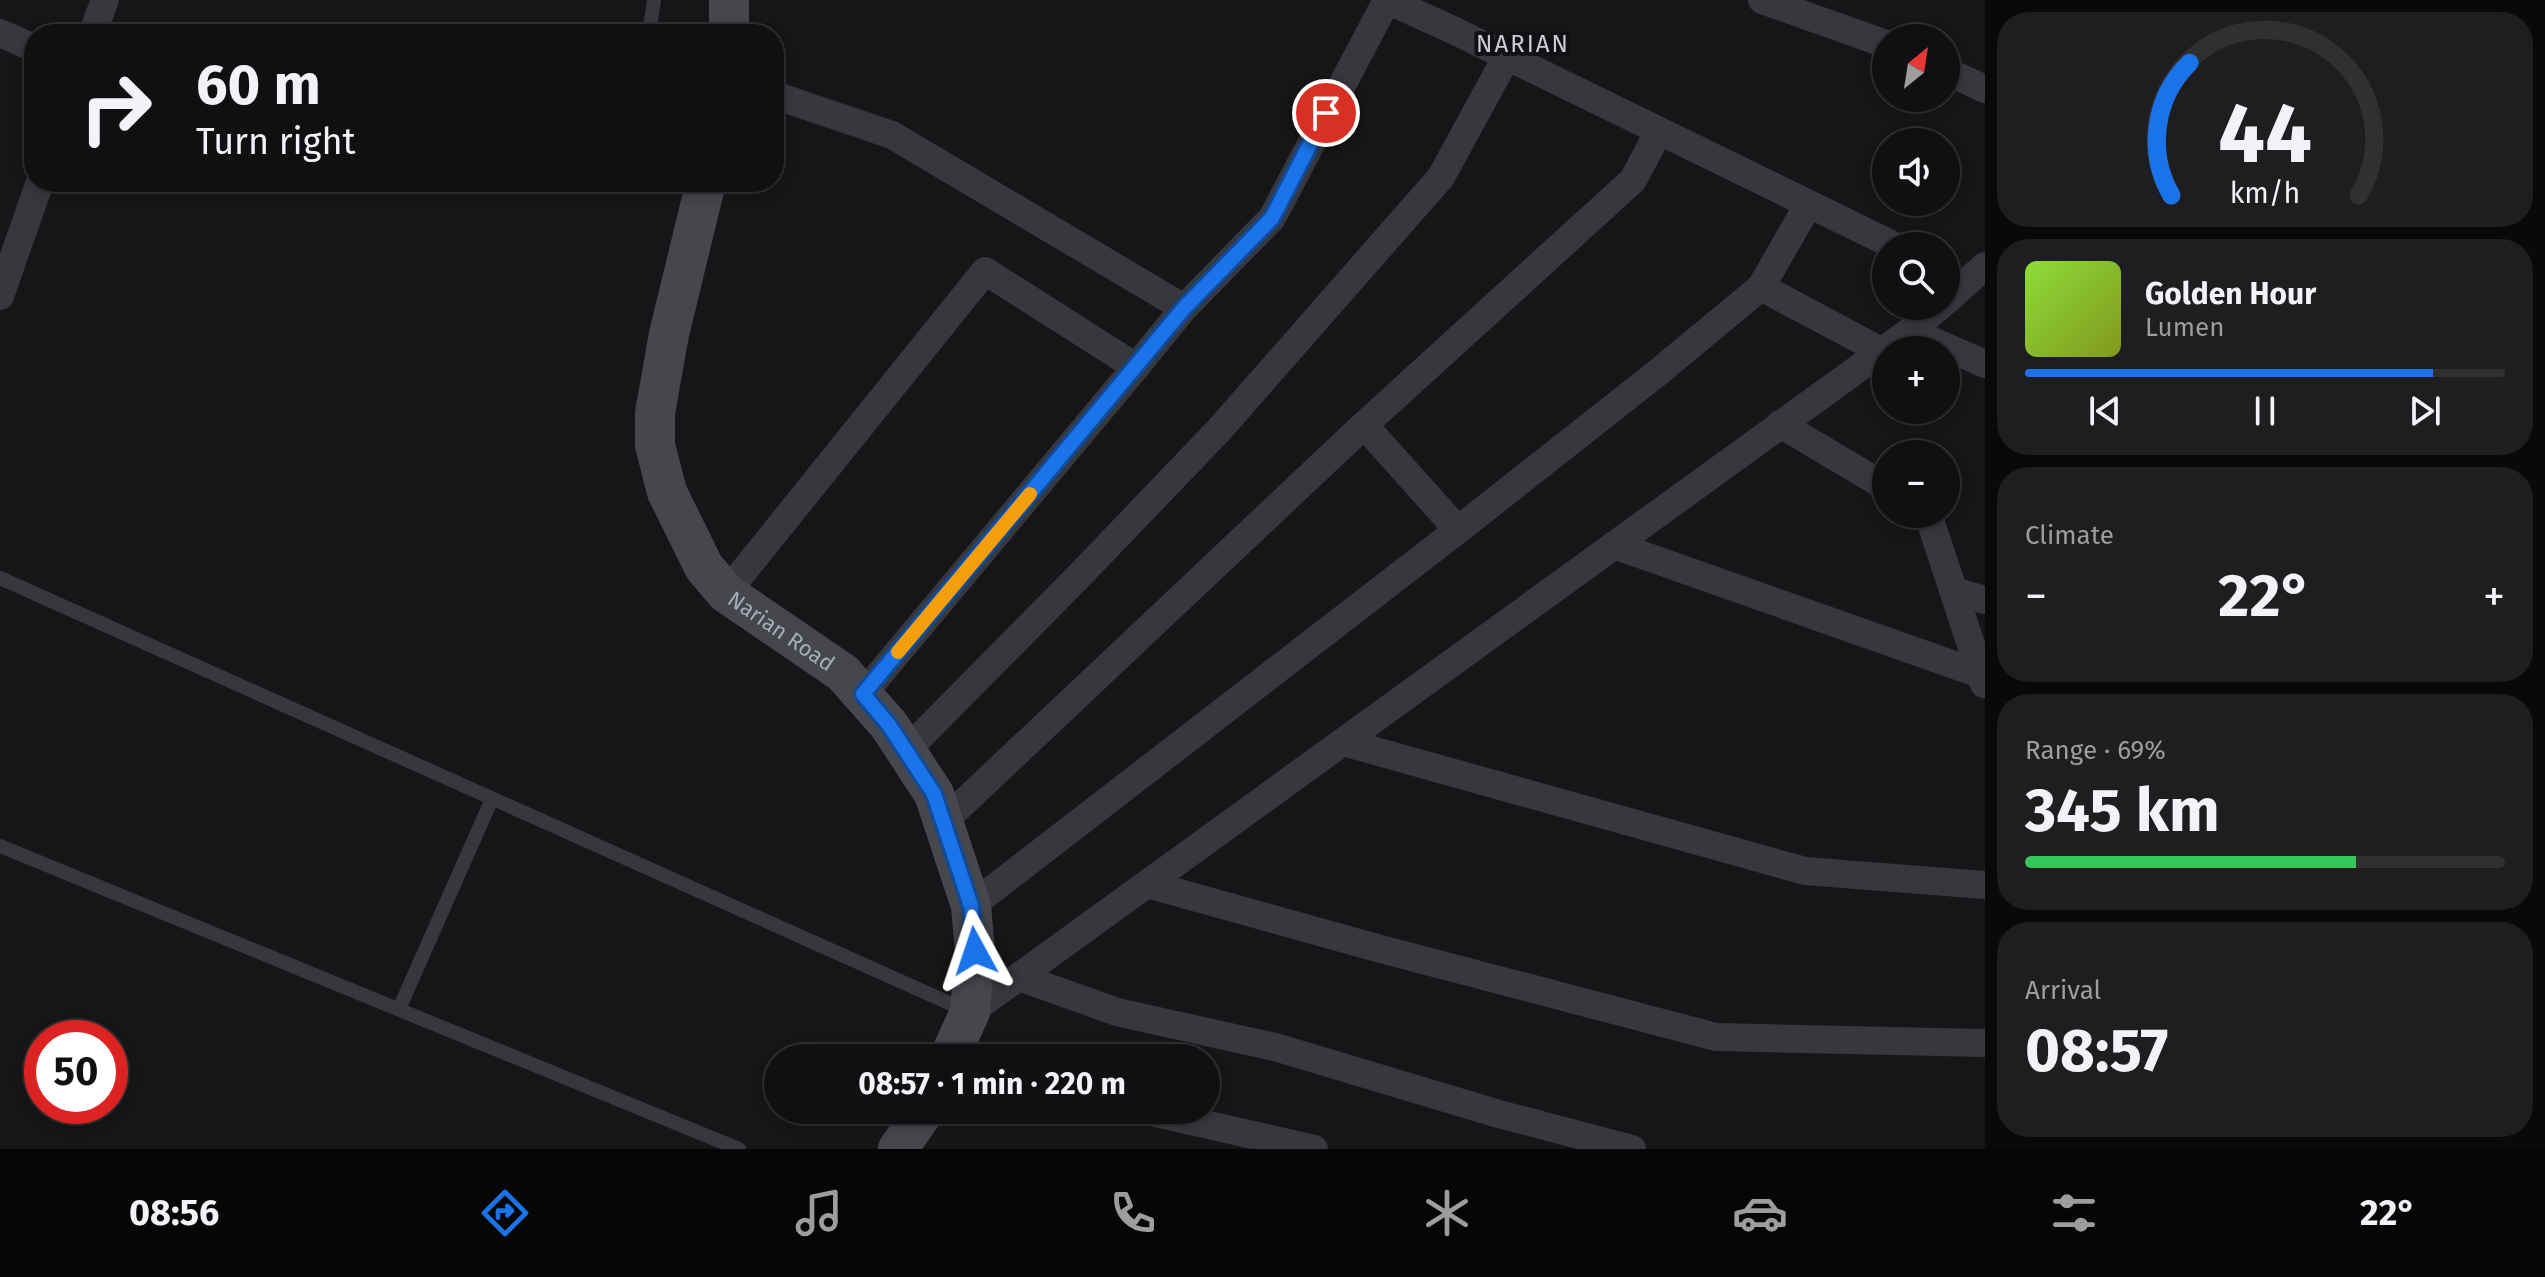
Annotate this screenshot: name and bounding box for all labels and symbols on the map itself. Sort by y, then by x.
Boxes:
north arrow [1872,24,1960,112]
district label: NARIAN [1476,30,1570,58]
pin [1292,79,1360,147]
street label: Narian Road [723,585,840,677]
position arrow [933,909,1017,993]
speed limit sign: 50 [24,1020,128,1124]

